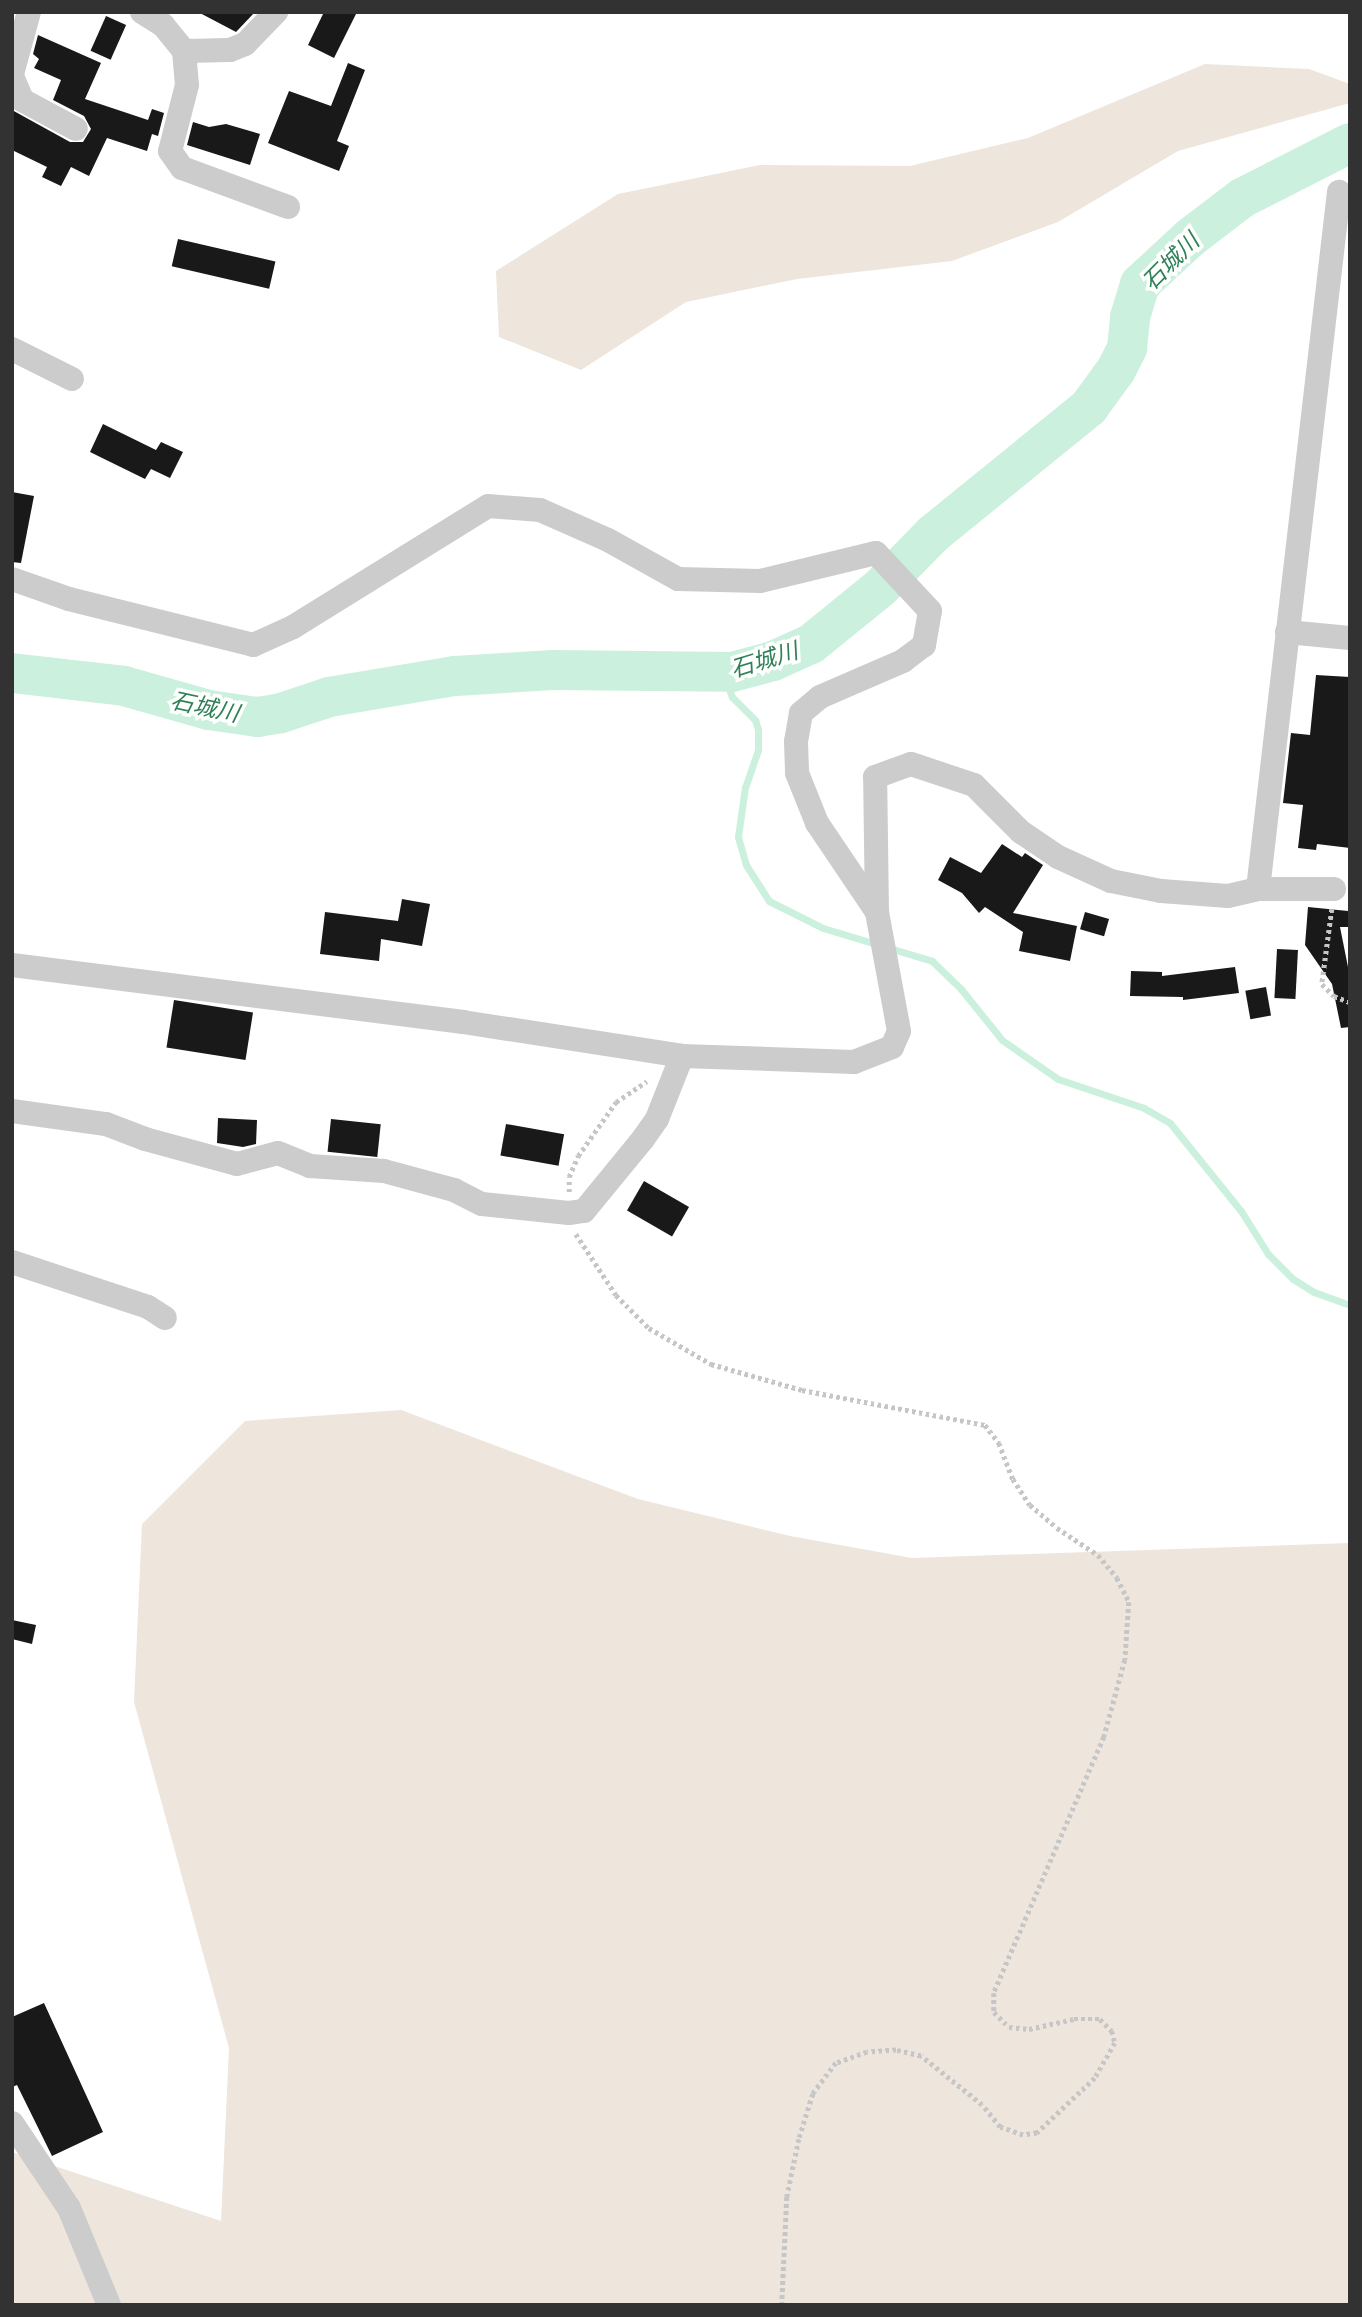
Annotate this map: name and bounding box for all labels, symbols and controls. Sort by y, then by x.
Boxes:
water label: 石城川 [1136,227,1204,295]
water label: 石城川 [727,636,801,682]
water label: 石城川 [168,685,242,727]

